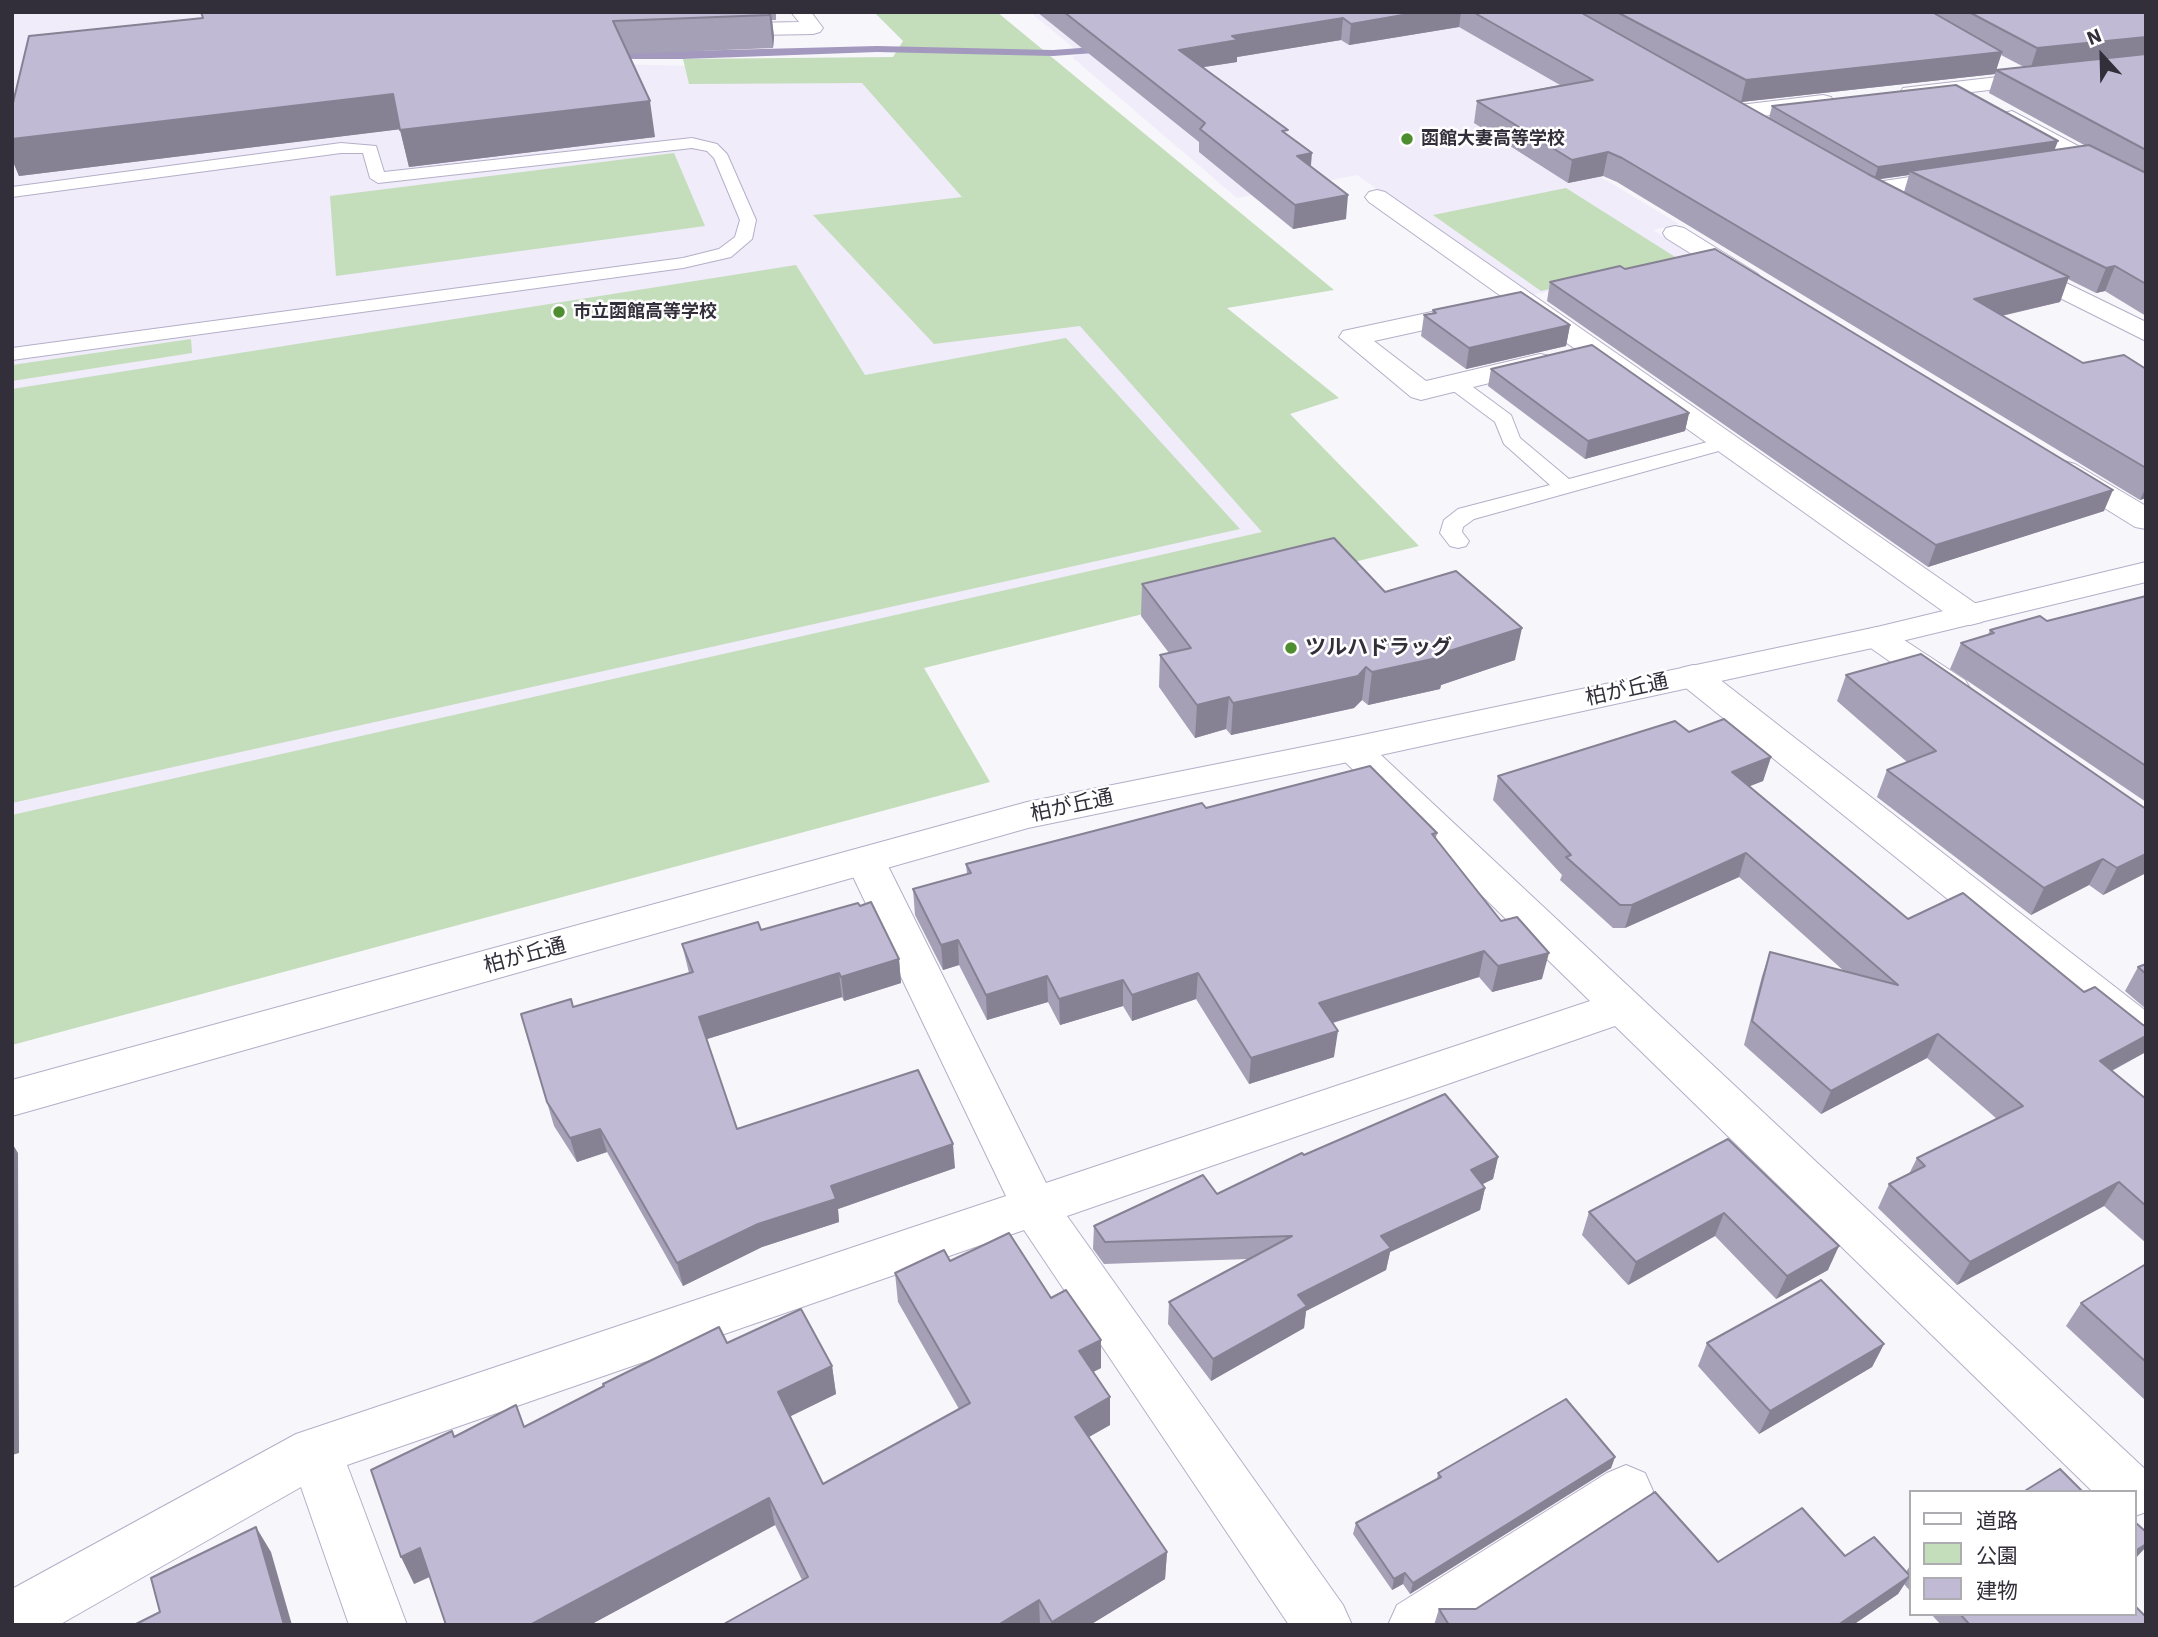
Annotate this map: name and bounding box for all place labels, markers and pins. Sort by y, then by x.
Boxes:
place label: 函館大妻高等学校 [1421,128,1565,150]
marker: 函館大妻高等学校 [1399,131,1415,147]
place label: 市立函館高等学校 [573,301,717,323]
marker: 市立函館高等学校 [551,304,567,320]
place label: ツルハドラッグ [1305,635,1452,661]
marker: ツルハドラッグ [1283,640,1299,656]

